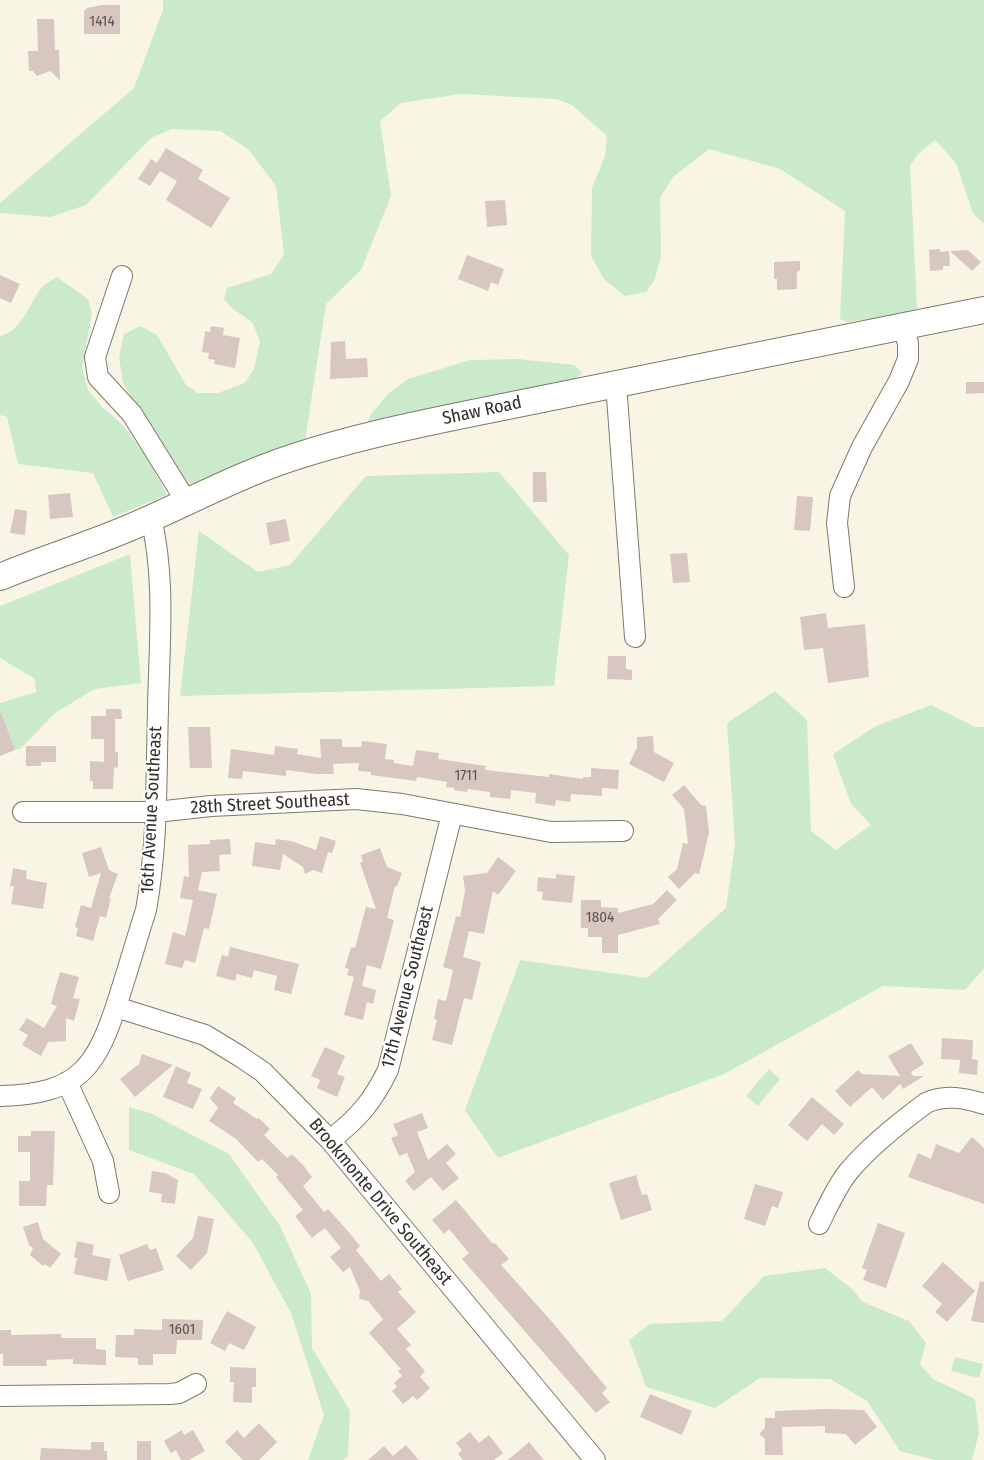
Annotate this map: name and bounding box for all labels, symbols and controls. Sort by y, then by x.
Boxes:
house number: 1414 [89,13,115,31]
street label: Shaw Road [440,392,524,430]
street label: 16th Avenue Southeast [137,726,167,894]
house number: 1711 [454,767,478,785]
street label: 28th Street Southeast [190,789,350,819]
street label: 17th Avenue Southeast [377,904,439,1070]
house number: 1804 [586,909,614,927]
street label: Brookmonte Drive Southeast [304,1114,456,1290]
house number: 1601 [169,1321,195,1339]

